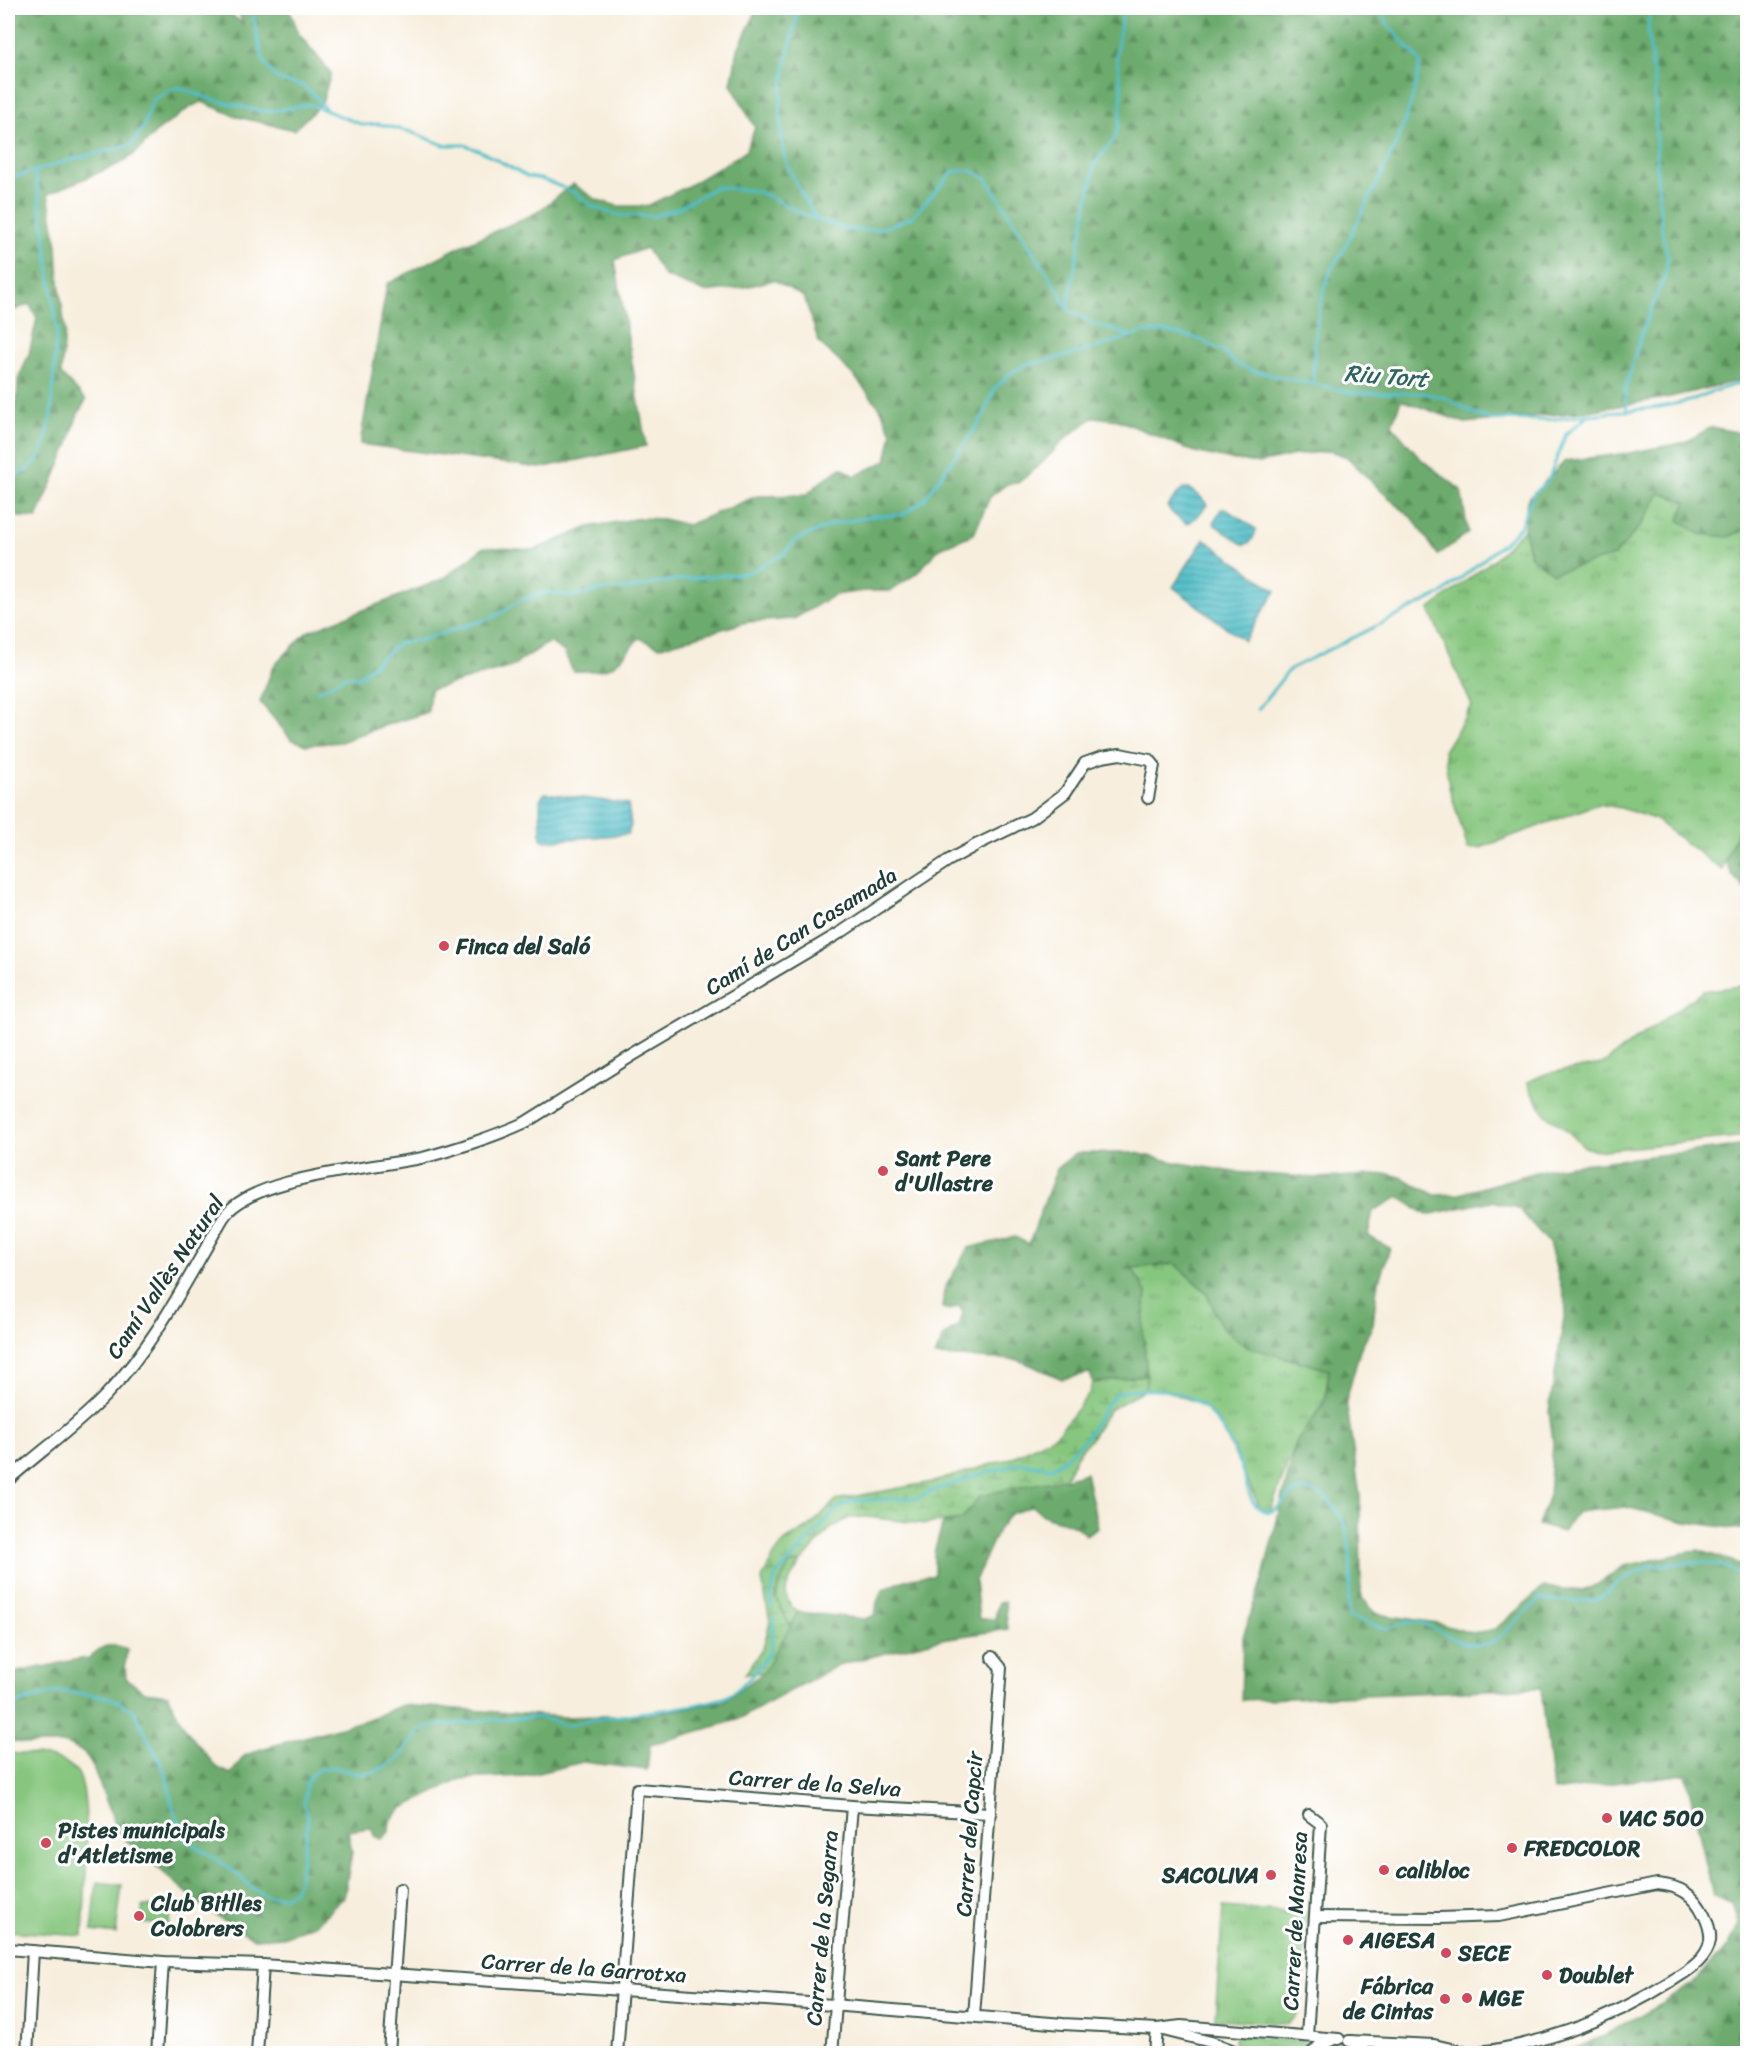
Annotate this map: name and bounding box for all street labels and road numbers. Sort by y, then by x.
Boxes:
street label: Camí de Can Casamada [697,856,905,1006]
street label: Camí Vallès Natural [95,1186,235,1367]
street label: Carrer del Capcir [944,1748,994,1918]
street label: Carrer de la Selva [728,1758,902,1808]
street label: Carrer de la Segarra [794,1829,850,2027]
street label: Carrer de Manresa [1271,1831,1319,2011]
street label: Carrer de la Garrotxa [480,1941,688,1995]

